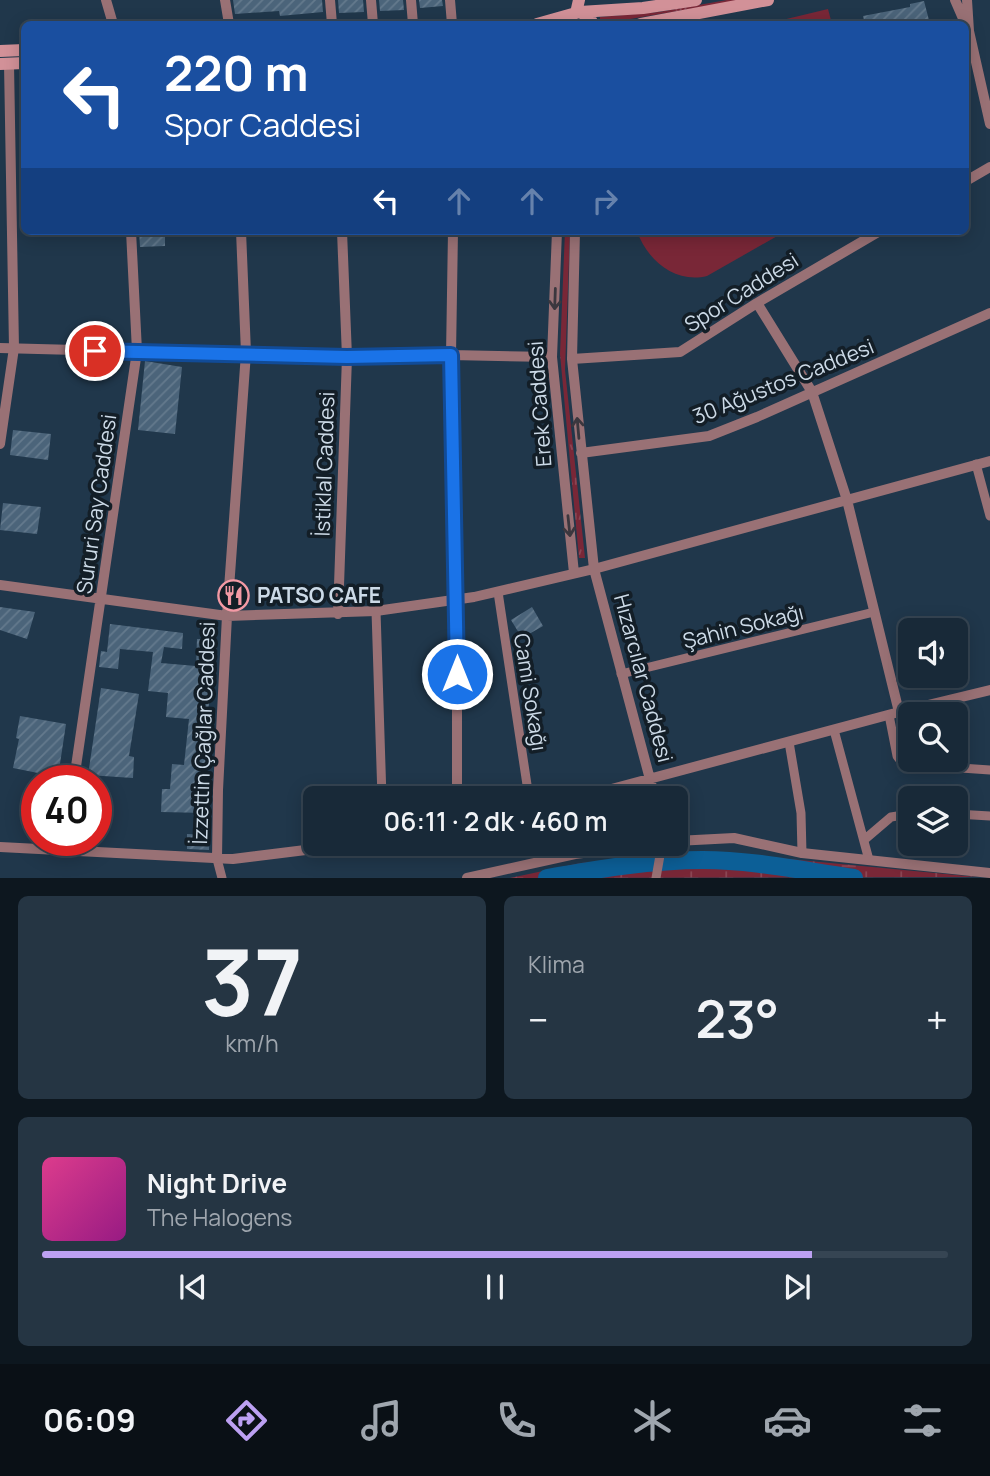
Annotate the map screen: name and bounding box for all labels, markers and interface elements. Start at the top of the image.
text: 220 m [164,39,308,106]
icon: left [49,49,140,140]
text: Spor Caddesi [164,103,361,147]
icon: left [367,182,405,220]
icon: ahead [440,182,478,220]
icon: ahead [513,182,551,220]
icon: right [586,182,624,220]
street label: Spor Caddesi [679,246,803,338]
one-way arrow [548,287,561,310]
pin [65,321,125,381]
icon: arrive [76,332,114,370]
street label: 30 Ağustos Caddesi [688,332,878,430]
street label: Erek Caddesi [521,340,557,468]
street label: İstiklal Caddesi [307,391,341,537]
street label: Sururi Say Caddesi [70,412,122,596]
one-way arrow [571,417,584,440]
one-way arrow [563,514,576,537]
restaurant icon: PATSO CAFE [217,578,251,612]
place label: PATSO CAFE [257,581,381,609]
street label: Hızarcılar Caddesi [608,591,680,765]
street label: Şahin Sokağı [680,597,806,655]
map controls [898,618,968,856]
button: sound [898,618,968,688]
street label: İzzettin Çağlar Caddesi [185,621,221,845]
street label: Cami Sokağı [508,631,554,753]
position arrow [420,637,494,711]
button: search [898,702,968,772]
speed limit sign: 40 [21,765,112,856]
button: layers [898,786,968,856]
text: 06:11 · 2 dk · 460 m [384,803,607,839]
text: 37 [201,919,303,1043]
text: Klima [528,948,585,980]
text: 23° [695,983,779,1054]
text: − [528,993,549,1045]
text: + [926,993,948,1045]
text: km/h [225,1027,279,1059]
text: Night Drive [147,1165,287,1201]
text: The Halogens [147,1201,292,1233]
icon: previous [174,1268,212,1306]
icon: pause [476,1268,514,1306]
icon: next [778,1268,816,1306]
icon: directions [222,1396,271,1445]
icon: music [357,1396,406,1445]
icon: phone [492,1396,541,1445]
icon: climate [628,1396,677,1445]
icon: car [763,1396,812,1445]
icon: filters [898,1396,947,1445]
text: 06:09 [43,1398,136,1442]

